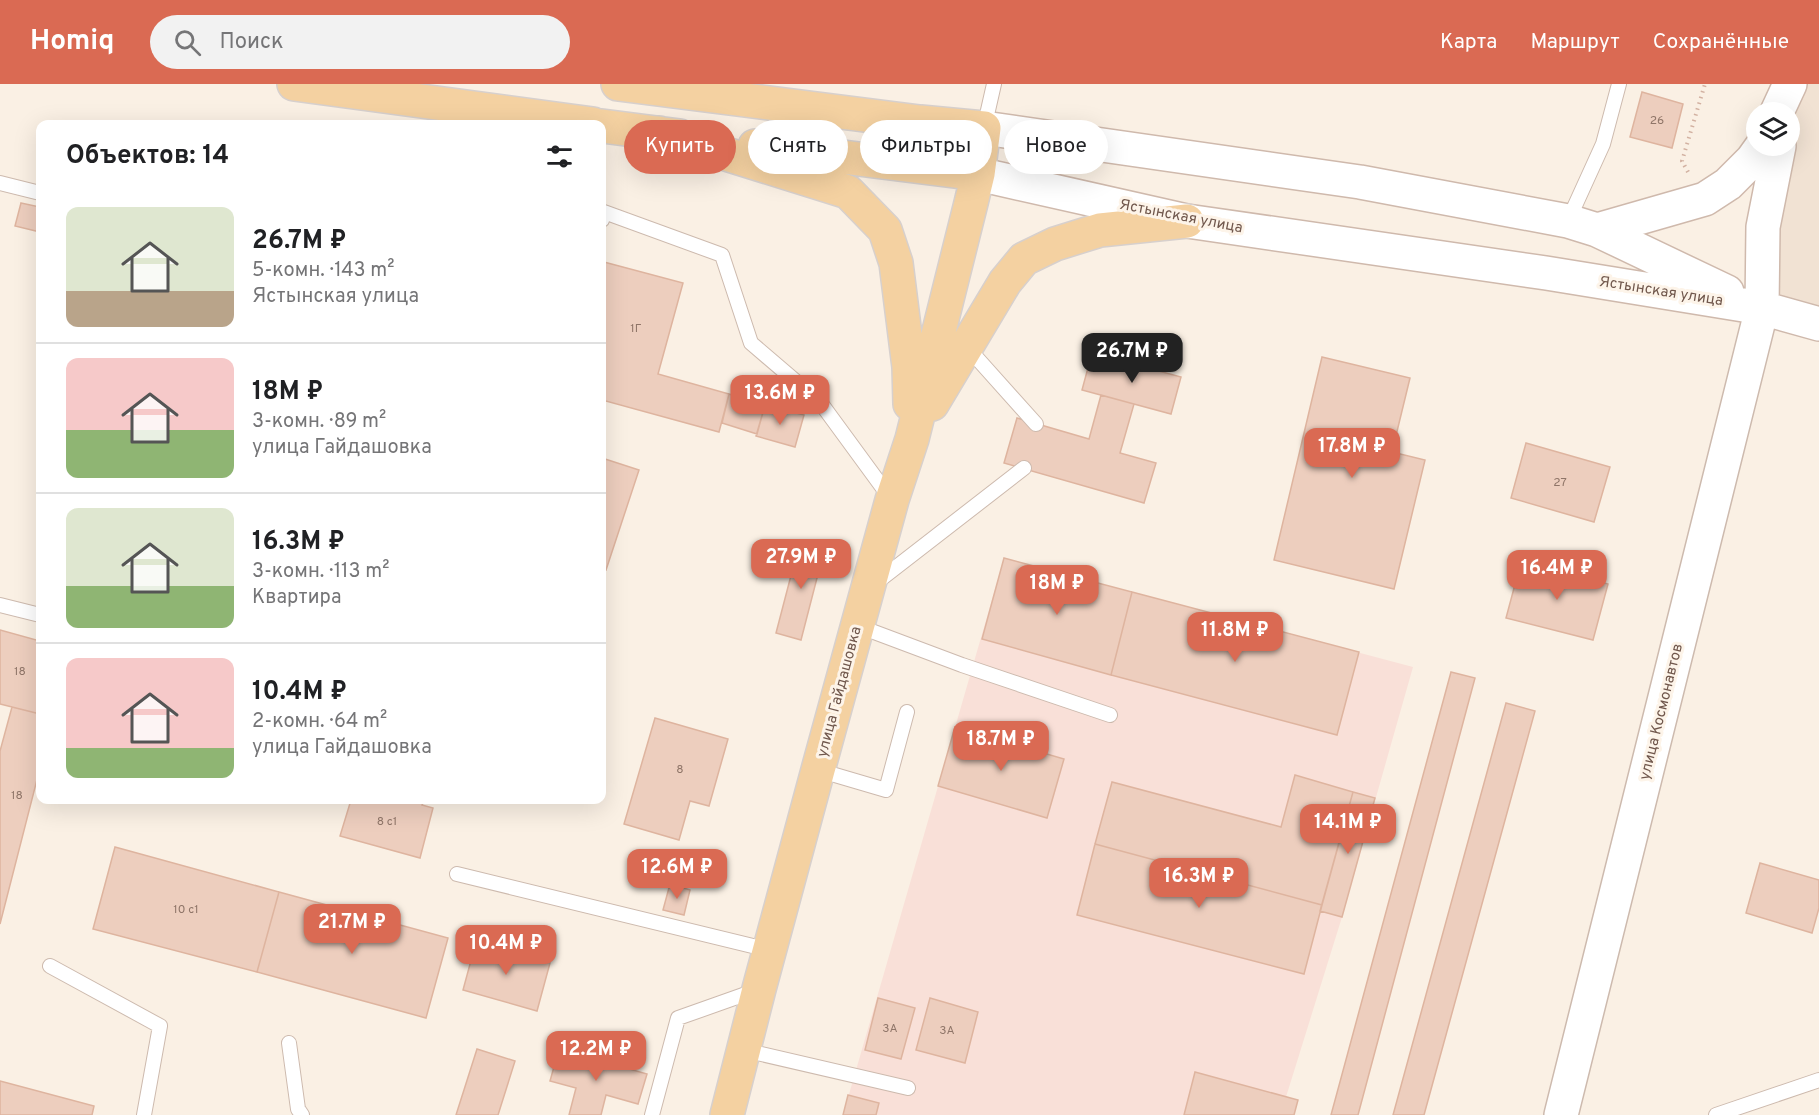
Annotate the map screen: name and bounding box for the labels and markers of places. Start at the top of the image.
pin: 26.7M ₽ [1077,333,1187,384]
pin: 13.6M ₽ [725,375,835,426]
pin: 17.8M ₽ [1297,428,1407,479]
pin: 27.9M ₽ [746,539,856,590]
pin: 16.4M ₽ [1502,550,1612,601]
pin: 18M ₽ [1015,565,1099,616]
pin: 11.8M ₽ [1180,612,1290,663]
pin: 18.7M ₽ [946,721,1056,772]
pin: 14.1M ₽ [1293,804,1403,855]
pin: 12.6M ₽ [622,849,732,900]
pin: 16.3M ₽ [1144,858,1254,909]
pin: 21.7M ₽ [297,904,407,955]
pin: 10.4M ₽ [451,925,561,976]
pin: 12.2M ₽ [541,1031,651,1082]

